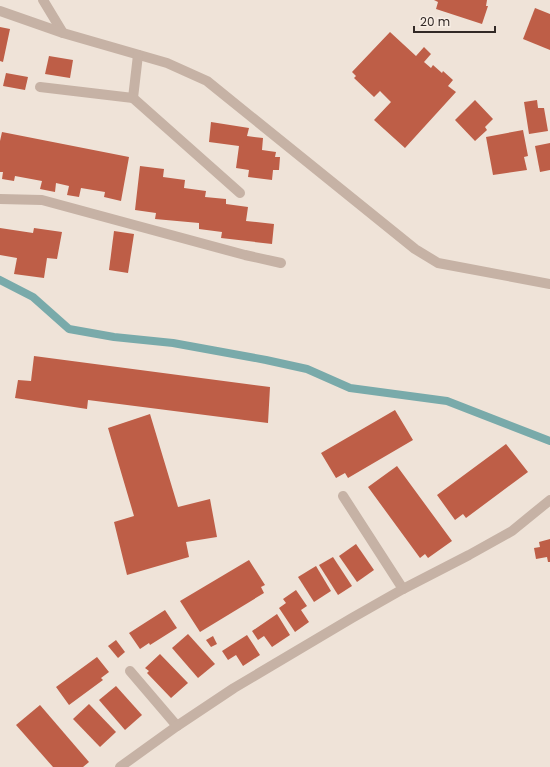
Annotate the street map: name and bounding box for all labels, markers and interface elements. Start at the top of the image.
scale bar [414,8,495,34]
text: 20 m [420,13,450,30]

